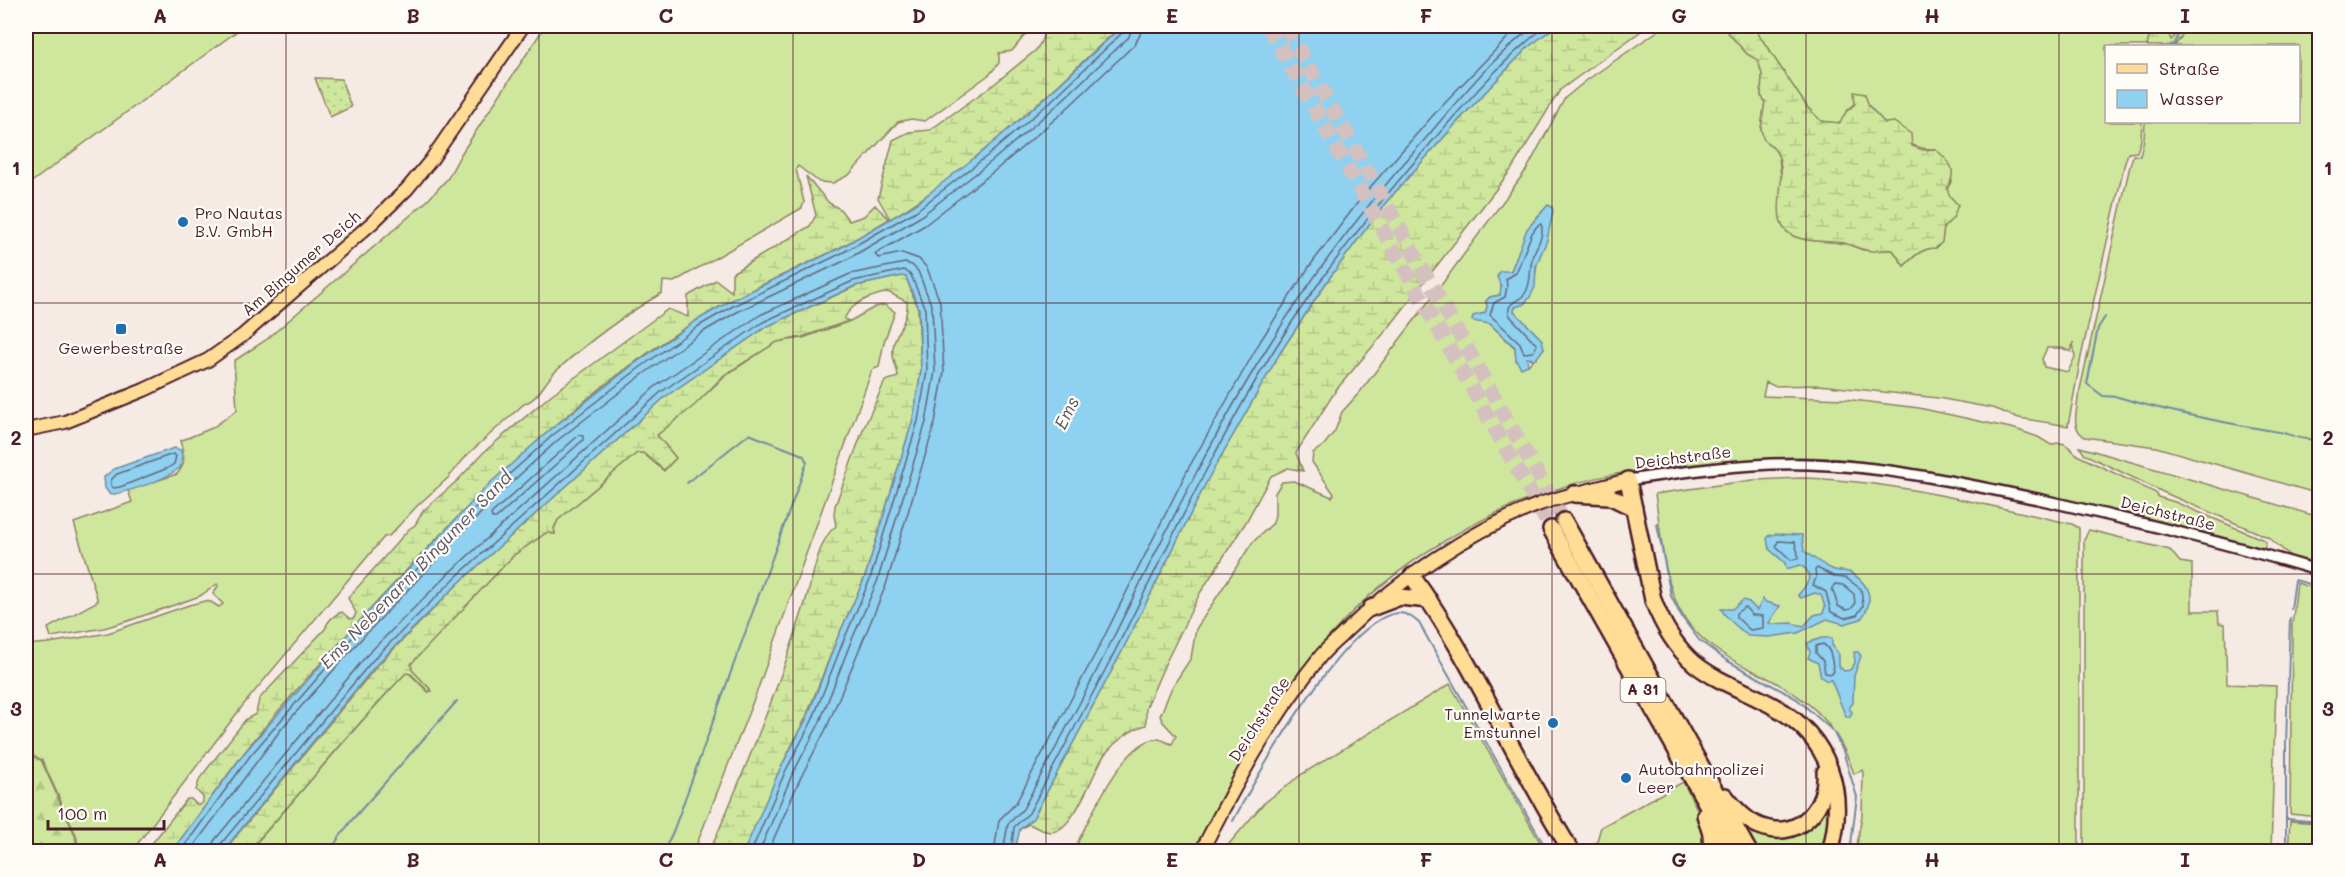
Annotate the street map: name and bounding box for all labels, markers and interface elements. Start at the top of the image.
text: A [153,2,167,28]
text: B [406,2,420,28]
text: C [659,2,674,28]
text: D [912,2,926,28]
text: E [1166,2,1178,28]
text: F [1420,2,1433,28]
text: G [1671,2,1687,28]
text: H [1924,2,1940,28]
text: I [2180,2,2190,28]
legend [2105,45,2300,123]
text: Straße [2159,56,2220,80]
text: Wasser [2159,86,2224,110]
text: 1 [12,154,20,180]
text: 1 [2324,154,2332,180]
place label: Pro Nautas B.V. GmbH [195,202,283,241]
street label: Am Bingumer Deich [237,205,364,320]
marker: Pro Nautas B.V. GmbH [176,215,190,229]
marker: Gewerbestraße [114,322,128,336]
place label: Gewerbestraße [58,337,184,358]
water label: Ems [1048,392,1084,433]
text: 2 [10,424,22,450]
text: 2 [2322,424,2334,450]
street label: Deichstraße [1633,440,1732,473]
water label: Ems Nebenarm Bingumer Sand [314,464,518,673]
street label: Deichstraße [2118,491,2218,534]
street label: Deichstraße [1223,672,1294,765]
road number: A 31 [1620,678,1666,702]
text: 3 [10,695,22,721]
text: 3 [2322,695,2334,721]
place label: Tunnelwarte Emstunnel [1444,703,1541,742]
marker: Tunnelwarte Emstunnel [1546,716,1560,730]
place label: Autobahnpolizei Leer [1638,758,1764,797]
marker: Autobahnpolizei Leer [1619,771,1633,785]
scale bar [48,793,164,831]
text: 100 m [57,801,107,825]
text: A [153,846,167,872]
text: B [406,846,420,872]
text: C [659,846,674,872]
text: D [912,846,926,872]
text: E [1166,846,1178,872]
text: F [1420,846,1433,872]
text: G [1671,846,1687,872]
text: H [1924,846,1940,872]
text: I [2180,846,2190,872]

